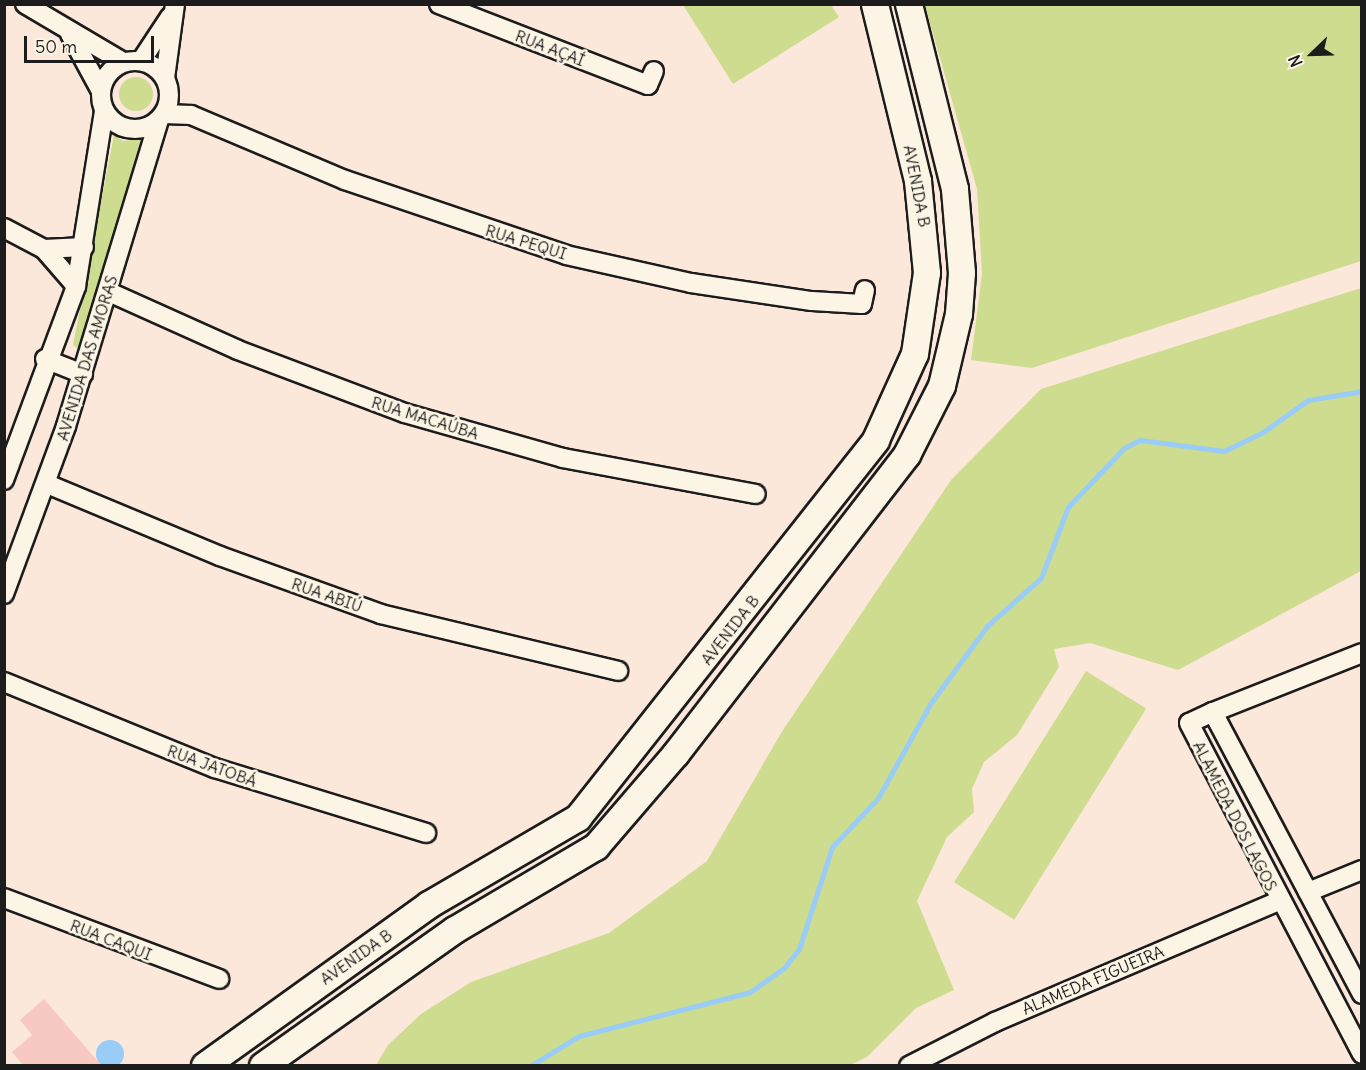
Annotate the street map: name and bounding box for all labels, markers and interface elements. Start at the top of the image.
scale bar [27,24,158,62]
north arrow [1282,24,1342,84]
street label: RUA AÇAÍ [513,26,587,70]
text: 50 m [35,35,77,58]
text: N [1284,52,1307,70]
street label: AVENIDA B [900,143,934,229]
street label: RUA PEQUI [483,221,569,263]
street label: AVENIDA DAS AMORAS [53,273,121,443]
street label: RUA MACAÚBA [369,393,481,443]
street label: RUA ABIÚ [289,574,365,616]
street label: AVENIDA B [697,591,763,669]
street label: ALAMEDA DOS LAGOS [1189,738,1281,894]
street label: RUA JATOBÁ [165,741,259,791]
street label: RUA CAQUI [67,916,155,964]
street label: AVENIDA B [316,925,396,989]
street label: ALAMEDA FIGUEIRA [1019,941,1167,1019]

